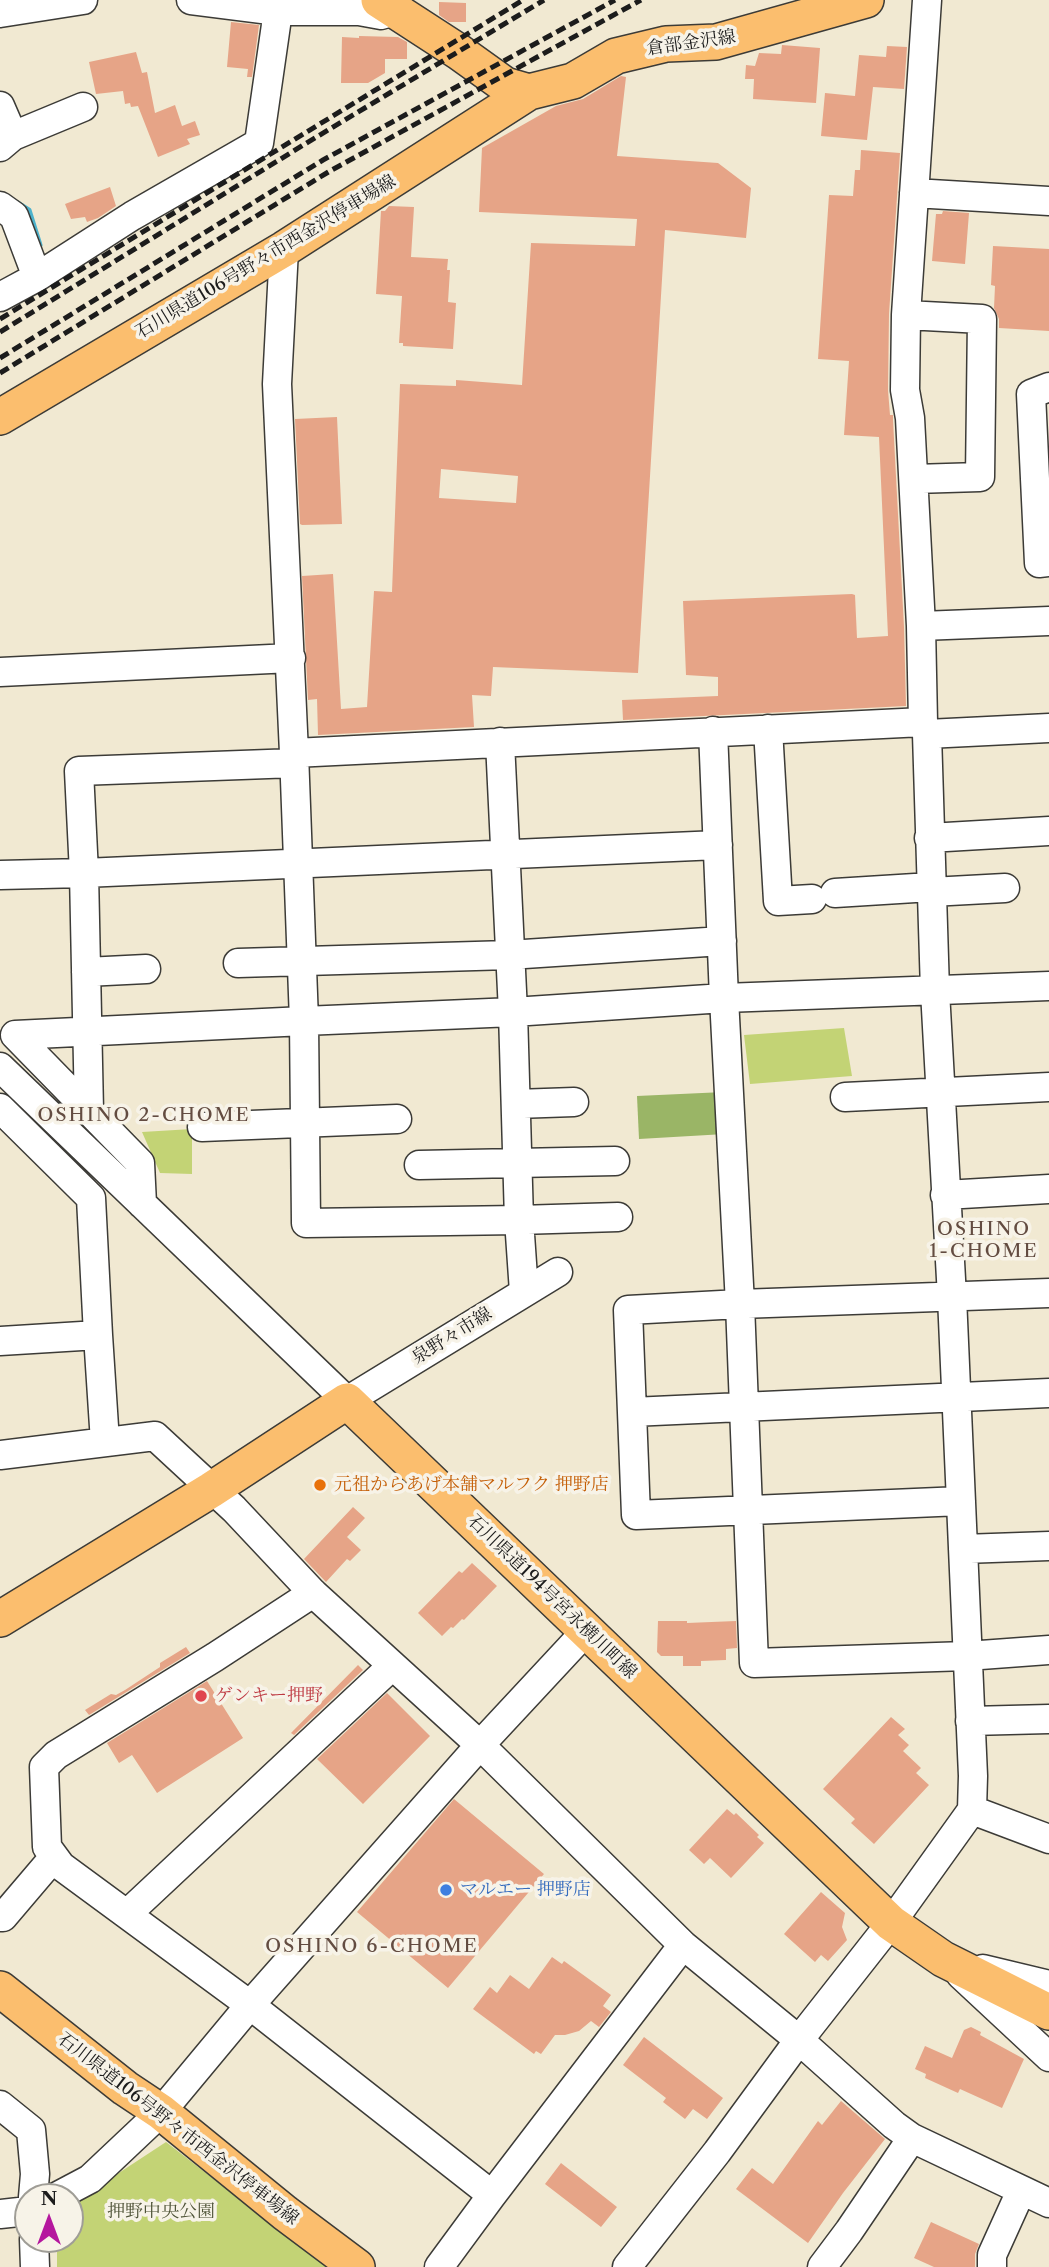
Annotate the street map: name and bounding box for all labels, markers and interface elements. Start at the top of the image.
street label: 倉部金沢線 [645,26,737,60]
street label: 石川県道106号野々市西金沢停車場線 [132,171,400,343]
district label: OSHINO 2-CHOME [39,1105,249,1127]
district label: OSHINO 1-CHOME [930,1219,1038,1263]
street label: 泉野々市線 [408,1303,496,1369]
place label: 元祖からあげ本舗マルフク 押野店 [334,1474,609,1496]
marker: 元祖からあげ本舗マルフク 押野店 [312,1477,328,1493]
street label: 石川県道194号宮永横川町線 [463,1511,641,1683]
place label: ゲンキー押野 [215,1685,323,1707]
marker: ゲンキー押野 [193,1688,209,1704]
place label: マルエー 押野店 [460,1879,591,1901]
marker: マルエー 押野店 [438,1882,454,1898]
district label: OSHINO 6-CHOME [267,1936,477,1958]
street label: 石川県道106号野々市西金沢停車場線 [53,2028,303,2230]
north arrow [14,2183,84,2253]
text: N [41,2187,57,2210]
park label: 押野中央公園 [107,2201,215,2223]

